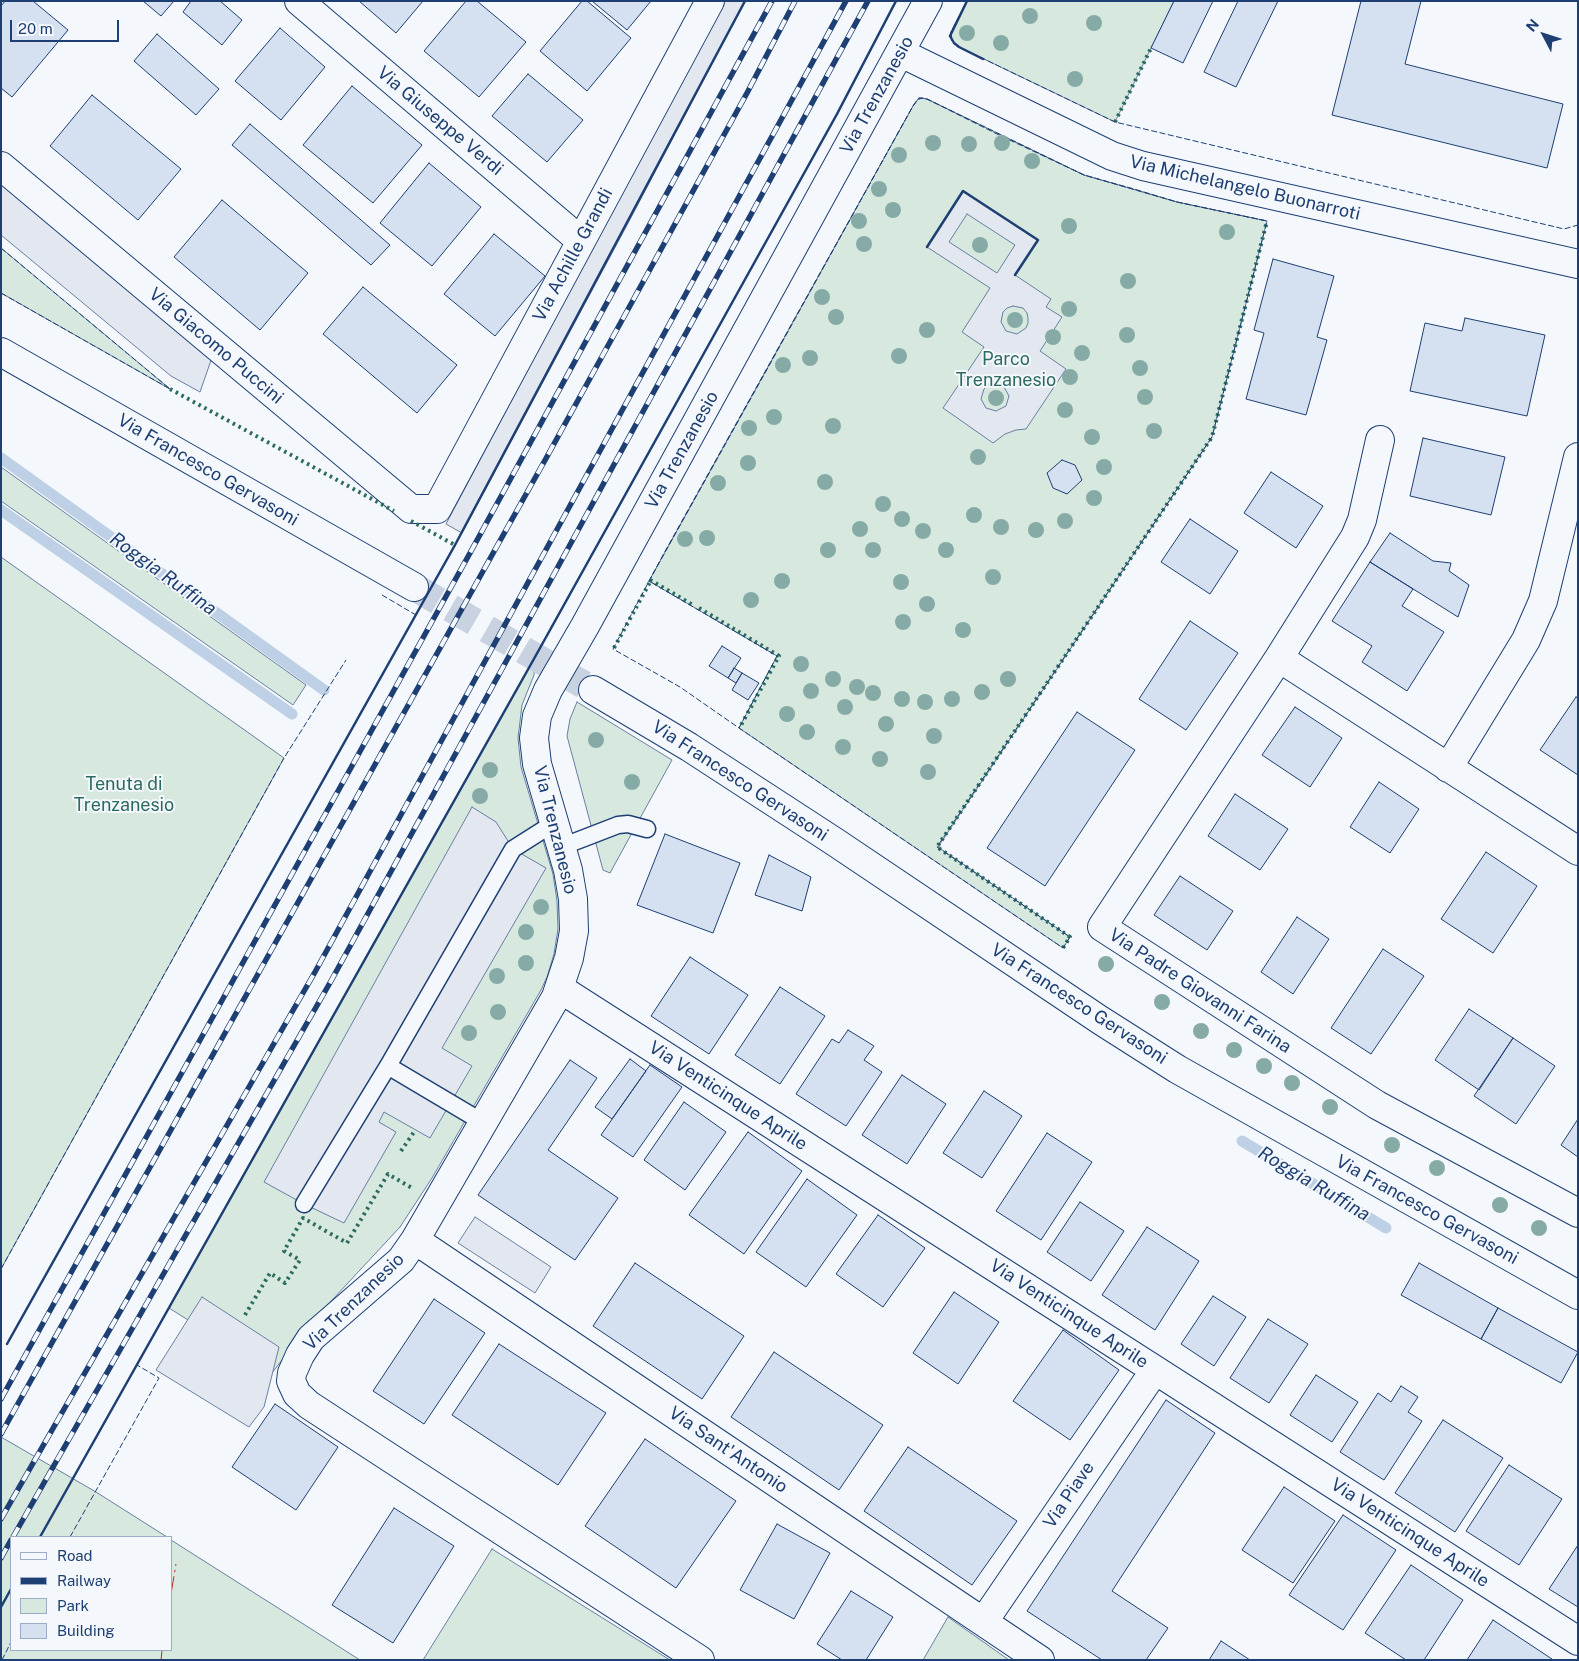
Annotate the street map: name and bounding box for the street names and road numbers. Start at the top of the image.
street label: Via Trenzanesio [836,32,918,158]
street label: Via Giuseppe Verdi [373,62,507,180]
street label: Via Michelangelo Buonarroti [1128,151,1362,225]
street label: Via Achille Grandi [529,184,617,326]
street label: Via Giacomo Puccini [144,283,288,409]
street label: Via Trenzanesio [641,387,723,513]
street label: Via Francesco Gervasoni [114,409,302,531]
street label: Via Francesco Gervasoni [648,716,832,846]
street label: Via Trenzanesio [529,764,581,896]
street label: Via Padre Giovanni Farina [1105,924,1295,1058]
street label: Via Francesco Gervasoni [987,939,1171,1069]
street label: Via Venticinque Aprile [645,1037,811,1155]
street label: Via Francesco Gervasoni [1332,1151,1522,1269]
street label: Via Trenzanesio [299,1249,409,1355]
street label: Via Venticinque Aprile [986,1255,1152,1373]
street label: Via Sant'Antonio [664,1402,792,1498]
street label: Via Piave [1039,1458,1099,1532]
street label: Via Venticinque Aprile [1327,1474,1493,1592]

